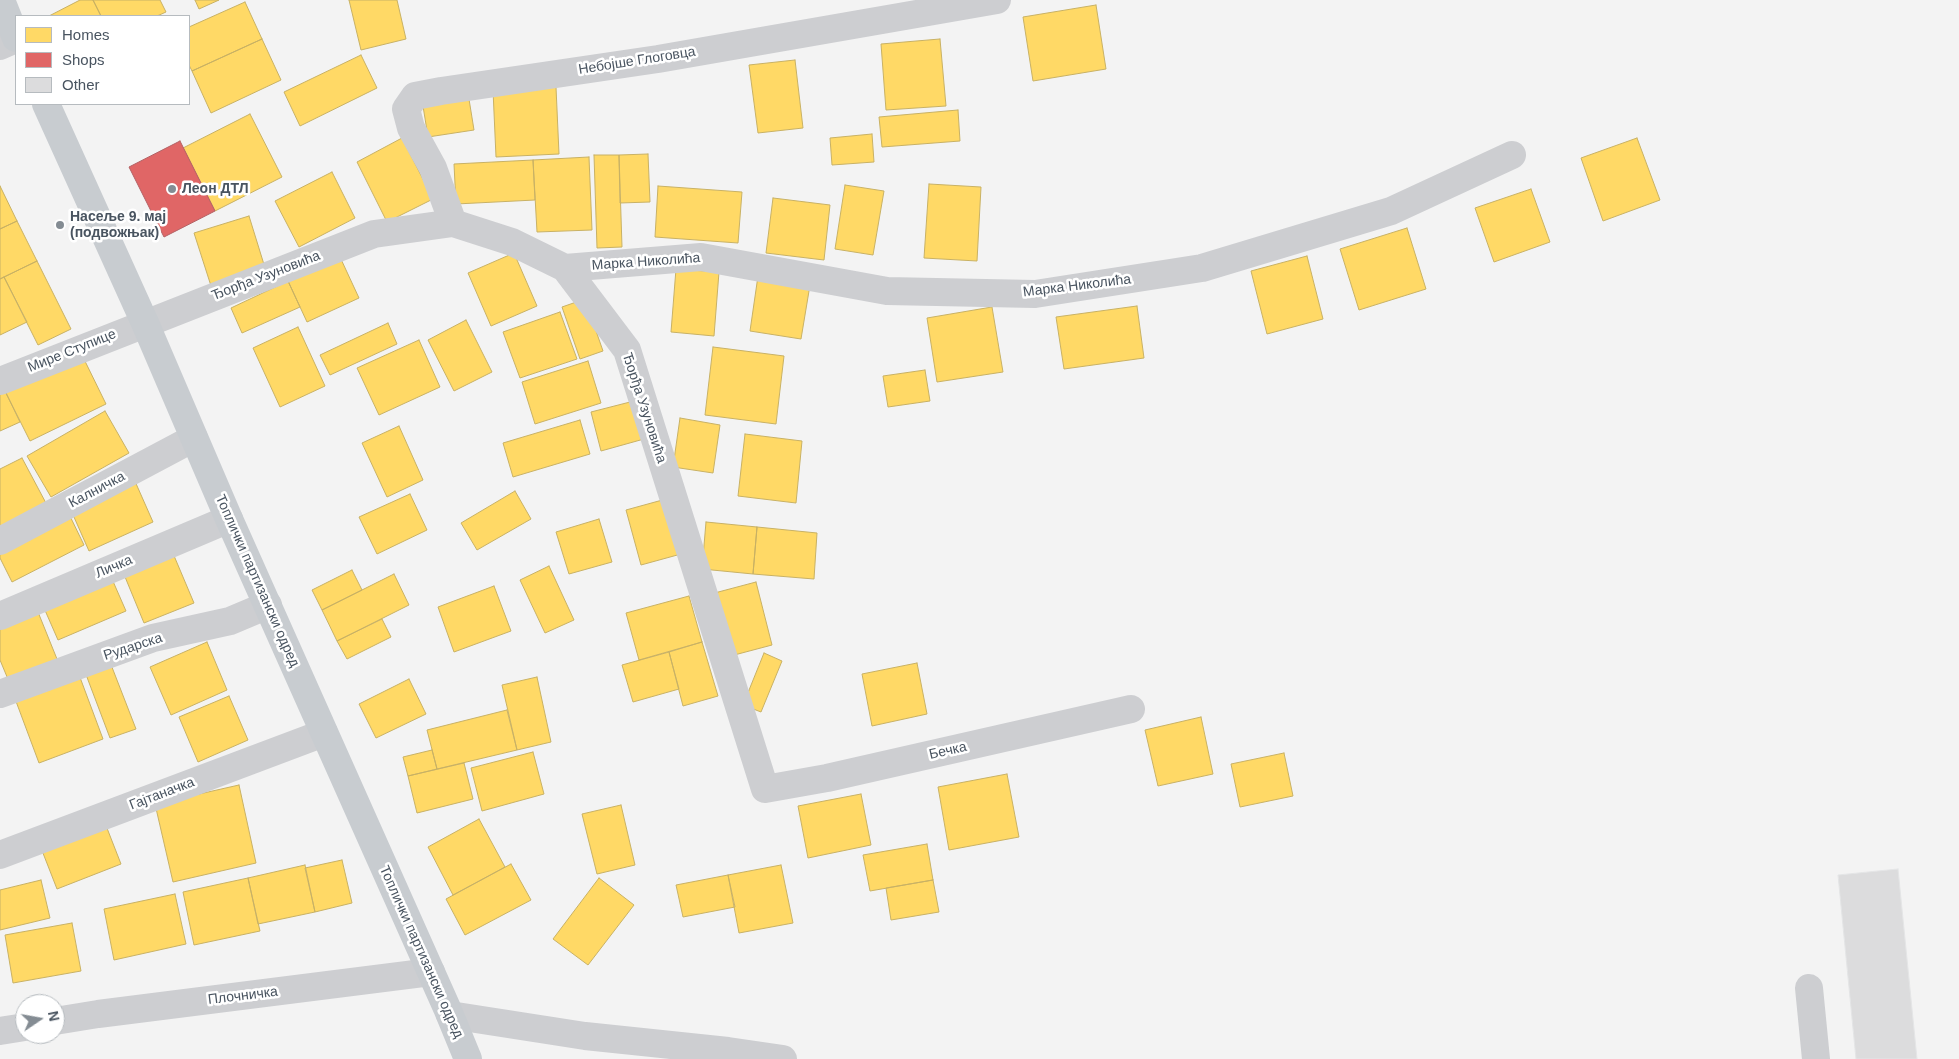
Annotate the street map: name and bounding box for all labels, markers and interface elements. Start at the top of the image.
legend [15,15,190,105]
text: Homes [62,26,110,43]
street label: Небојше Глоговца [577,43,697,79]
text: Shops [62,51,105,68]
text: Other [62,76,100,93]
place label: Леон ДТЛ [182,181,249,197]
marker: Леон ДТЛ [166,183,178,195]
place label: Насеље 9. мај (подвожњак) [70,209,166,242]
marker: Насеље 9. мај (подвожњак) [54,219,66,231]
street label: Ђорђа Узуновића [209,248,323,304]
street label: Марка Николића [591,250,701,274]
street label: Марка Николића [1022,271,1132,301]
street label: Мире Ступице [25,326,119,376]
street label: Ђорђа Узуновића [618,351,670,465]
street label: Калничка [66,468,128,512]
street label: Топлички партизански одред [211,492,303,670]
street label: Личка [93,552,135,582]
street label: Рударска [101,630,165,664]
street label: Бечка [928,739,968,763]
street label: Гајтаначка [127,774,197,814]
street label: Топлички партизански одред [375,863,467,1041]
street label: Плочничка [207,983,279,1009]
north arrow [15,994,65,1044]
text: N [45,1009,63,1023]

